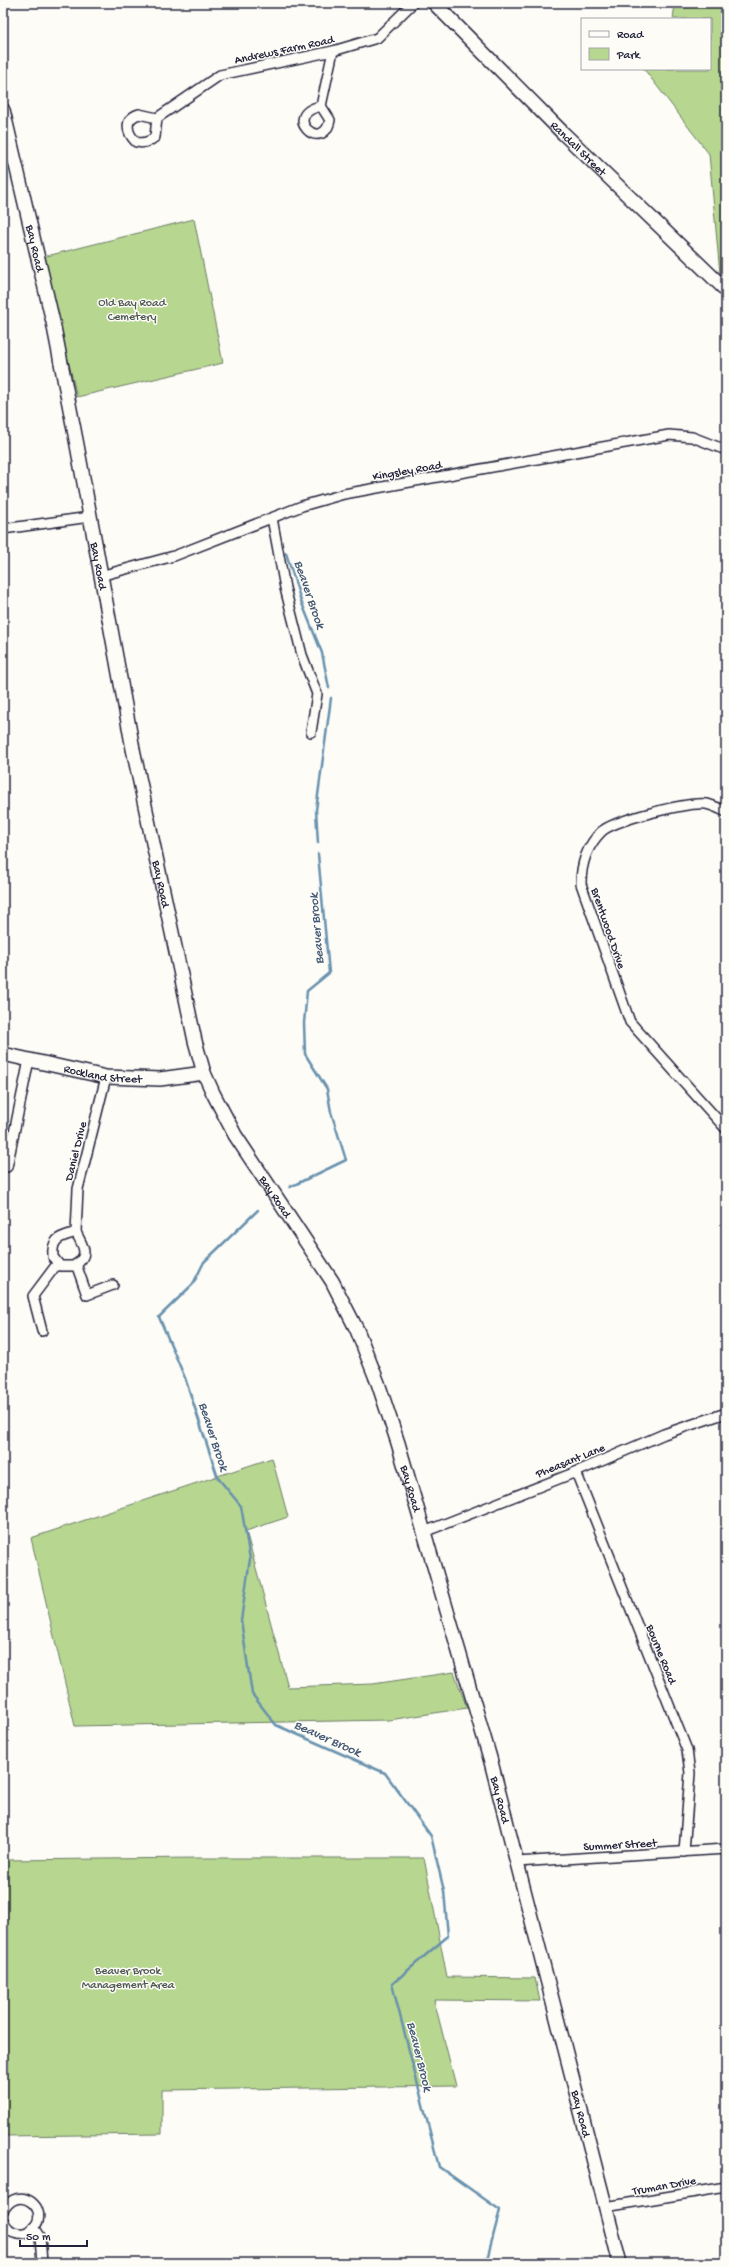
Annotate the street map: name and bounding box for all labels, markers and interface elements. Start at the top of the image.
legend [581,18,711,70]
text: Road [617,29,644,43]
street label: Andrews Farm Road [233,33,336,68]
text: Park [616,49,642,63]
street label: Randall Street [546,119,609,181]
street label: Bay Road [21,223,46,274]
park label: Old Bay Road Cemetery [98,297,167,325]
street label: Kingsley Road [372,459,444,485]
street label: Bay Road [86,540,109,592]
water label: Beaver Brook [290,559,328,632]
street label: Bay Road [148,858,172,910]
street label: Brentwood Drive [586,885,628,972]
water label: Beaver Brook [307,891,328,965]
street label: Rockland Street [62,1063,143,1087]
street label: Daniel Drive [63,1120,91,1184]
street label: Bay Road [254,1173,294,1222]
water label: Beaver Brook [194,1401,231,1474]
street label: Pheasant Lane [533,1441,608,1482]
street label: Bay Road [396,1463,423,1515]
street label: Bourne Road [641,1622,679,1688]
water label: Beaver Brook [291,1718,364,1761]
street label: Bay Road [486,1774,512,1826]
street label: Summer Street [583,1837,658,1855]
park label: Beaver Brook Management Area [82,1965,175,1993]
water label: Beaver Brook [403,2020,435,2094]
street label: Bay Road [567,2088,593,2140]
street label: Truman Drive [630,2174,698,2200]
scale bar [20,2222,87,2248]
text: 50 m [26,2231,51,2245]

